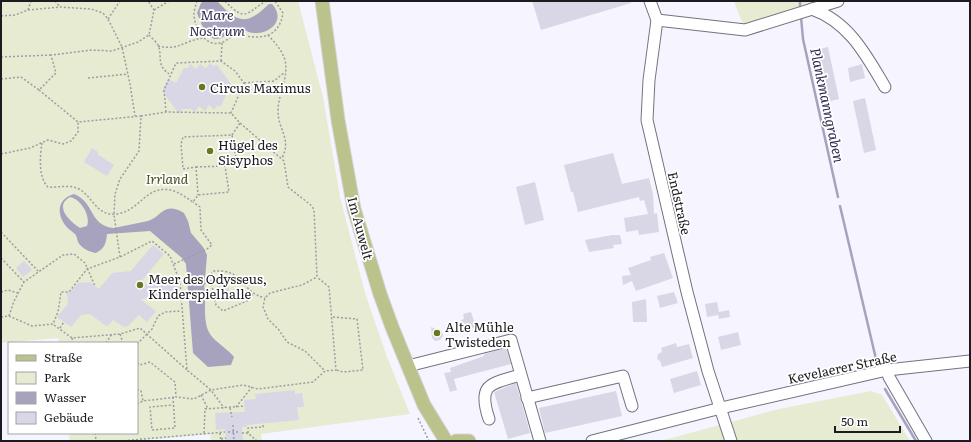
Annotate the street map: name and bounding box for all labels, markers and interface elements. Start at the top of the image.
water label: Mare Nostrum [189,4,246,40]
water label: Plankmanngraben [806,46,850,165]
place label: Circus Maximus [210,78,311,97]
marker: Circus Maximus [197,82,207,92]
place label: Hügel des Sisyphos [218,135,278,169]
marker: Hügel des Sisyphos [205,146,215,156]
park label: Irrland [146,169,189,188]
street label: Endstraße [664,170,697,237]
street label: Im Auwelt [343,194,379,262]
place label: Meer des Odysseus, Kinderspielhalle [148,269,267,303]
marker: Meer des Odysseus, Kinderspielhalle [135,280,145,290]
place label: Alte Mühle Twisteden [445,317,514,351]
marker: Alte Mühle Twisteden [432,328,442,338]
legend [8,342,138,434]
street label: Kevelaerer Straße [786,346,898,388]
text: Straße [44,348,82,366]
text: Park [44,368,71,386]
text: Wasser [44,388,86,406]
text: Gebäude [44,408,93,426]
scale bar [835,408,900,434]
text: 50 m [841,412,868,430]

